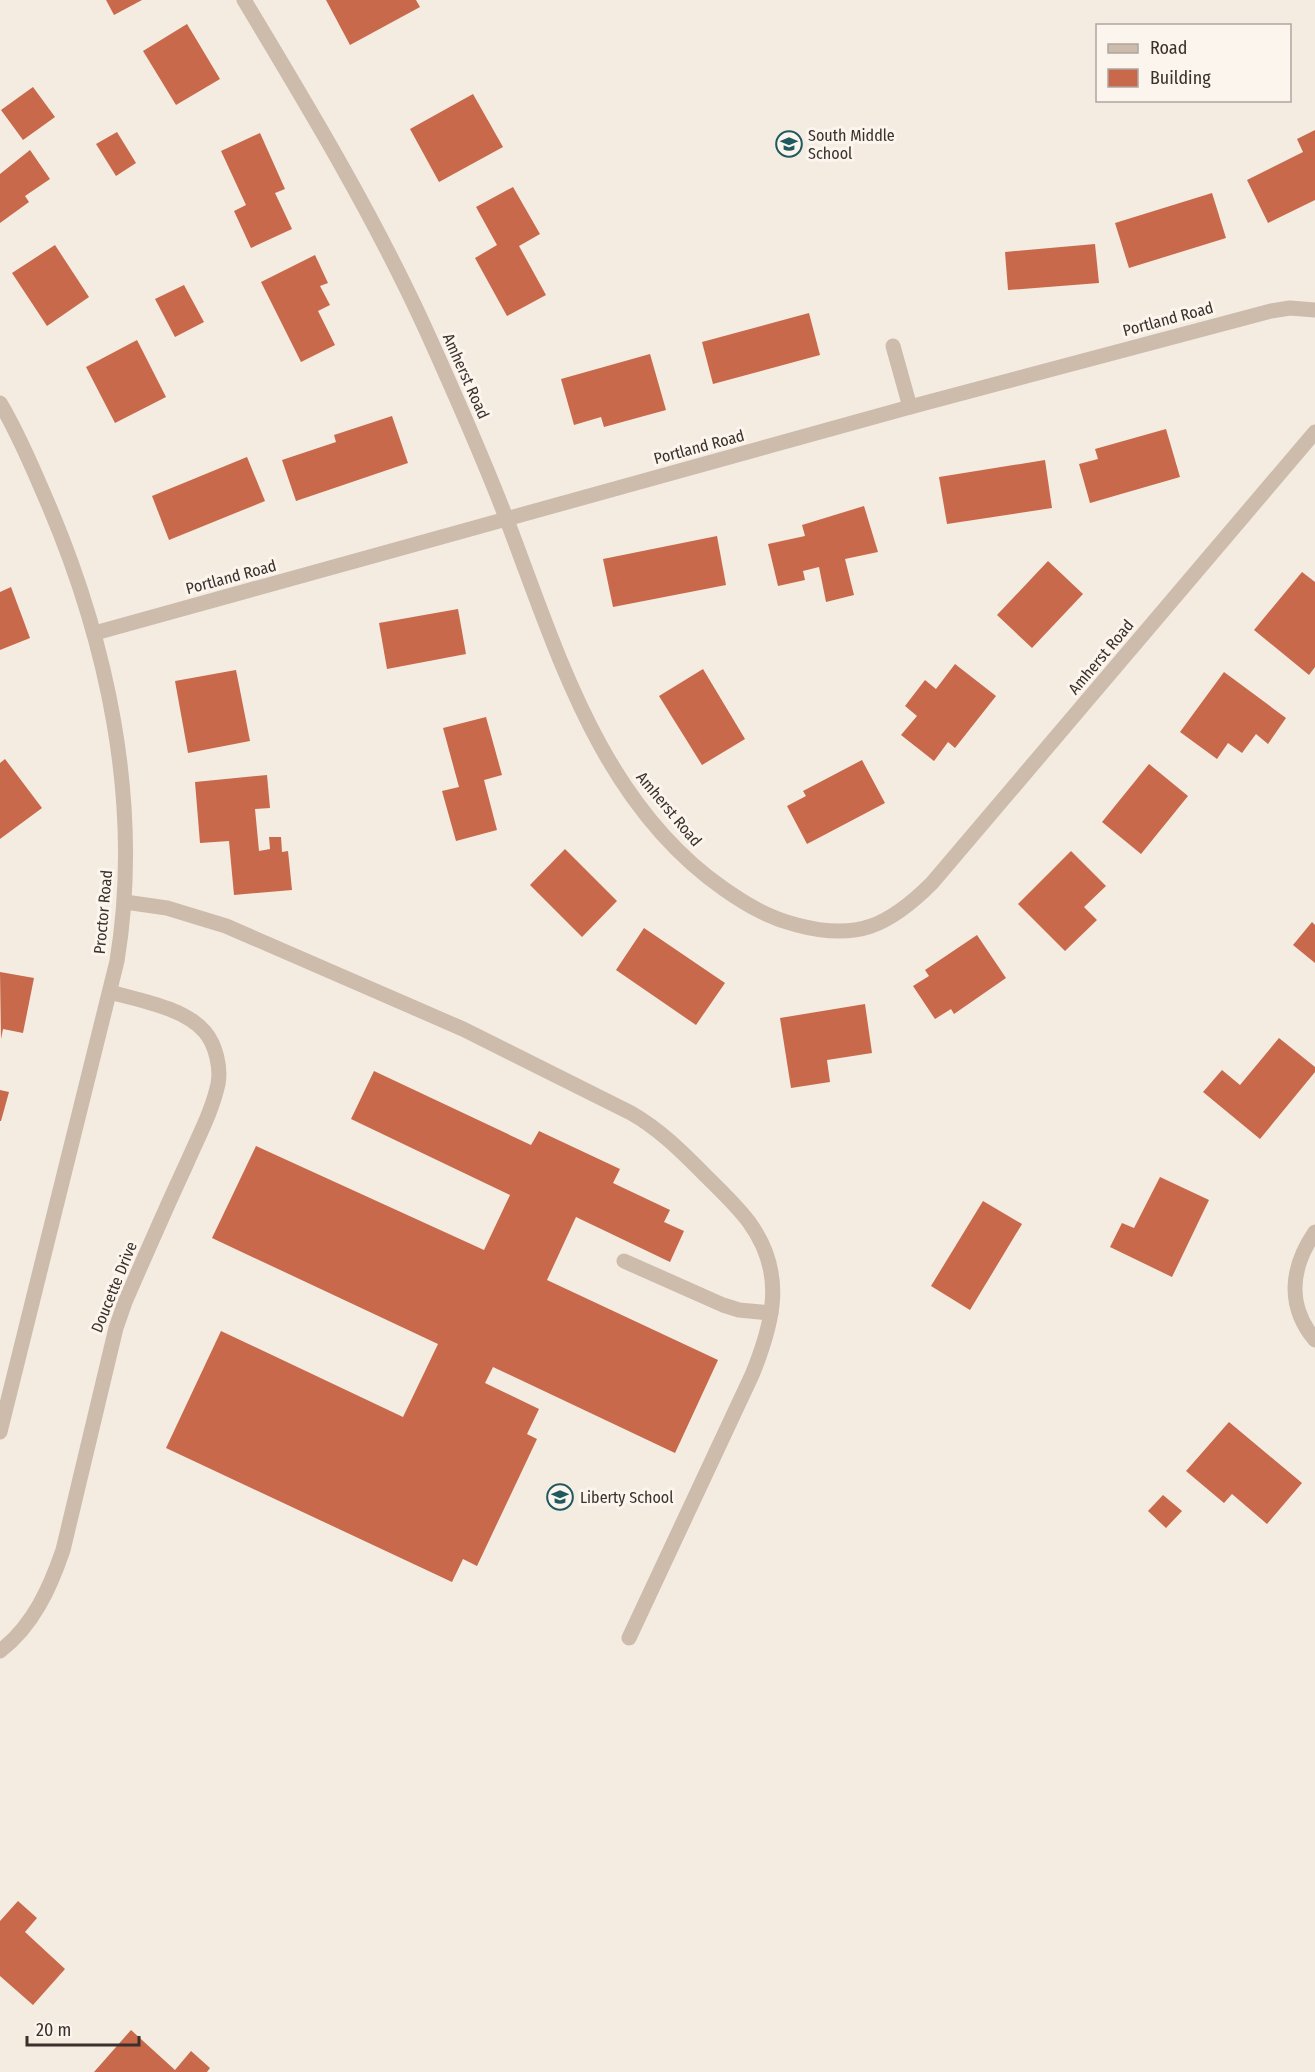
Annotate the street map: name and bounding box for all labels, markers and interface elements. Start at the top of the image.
legend [1096,24,1291,102]
text: Road [1150,37,1187,59]
text: Building [1150,67,1211,89]
place label: South Middle School [808,126,895,163]
school or university icon: South Middle School [774,129,804,159]
street label: Portland Road [1121,298,1215,340]
street label: Amherst Road [439,330,493,422]
street label: Portland Road [652,426,746,468]
street label: Portland Road [184,556,278,598]
street label: Amherst Road [1064,616,1138,698]
street label: Amherst Road [632,768,706,850]
street label: Proctor Road [90,869,116,955]
street label: Doucette Drive [87,1239,141,1335]
school or university icon: Liberty School [545,1482,575,1512]
place label: Liberty School [580,1488,673,1507]
scale bar [27,2009,140,2047]
text: 20 m [36,2019,71,2041]

